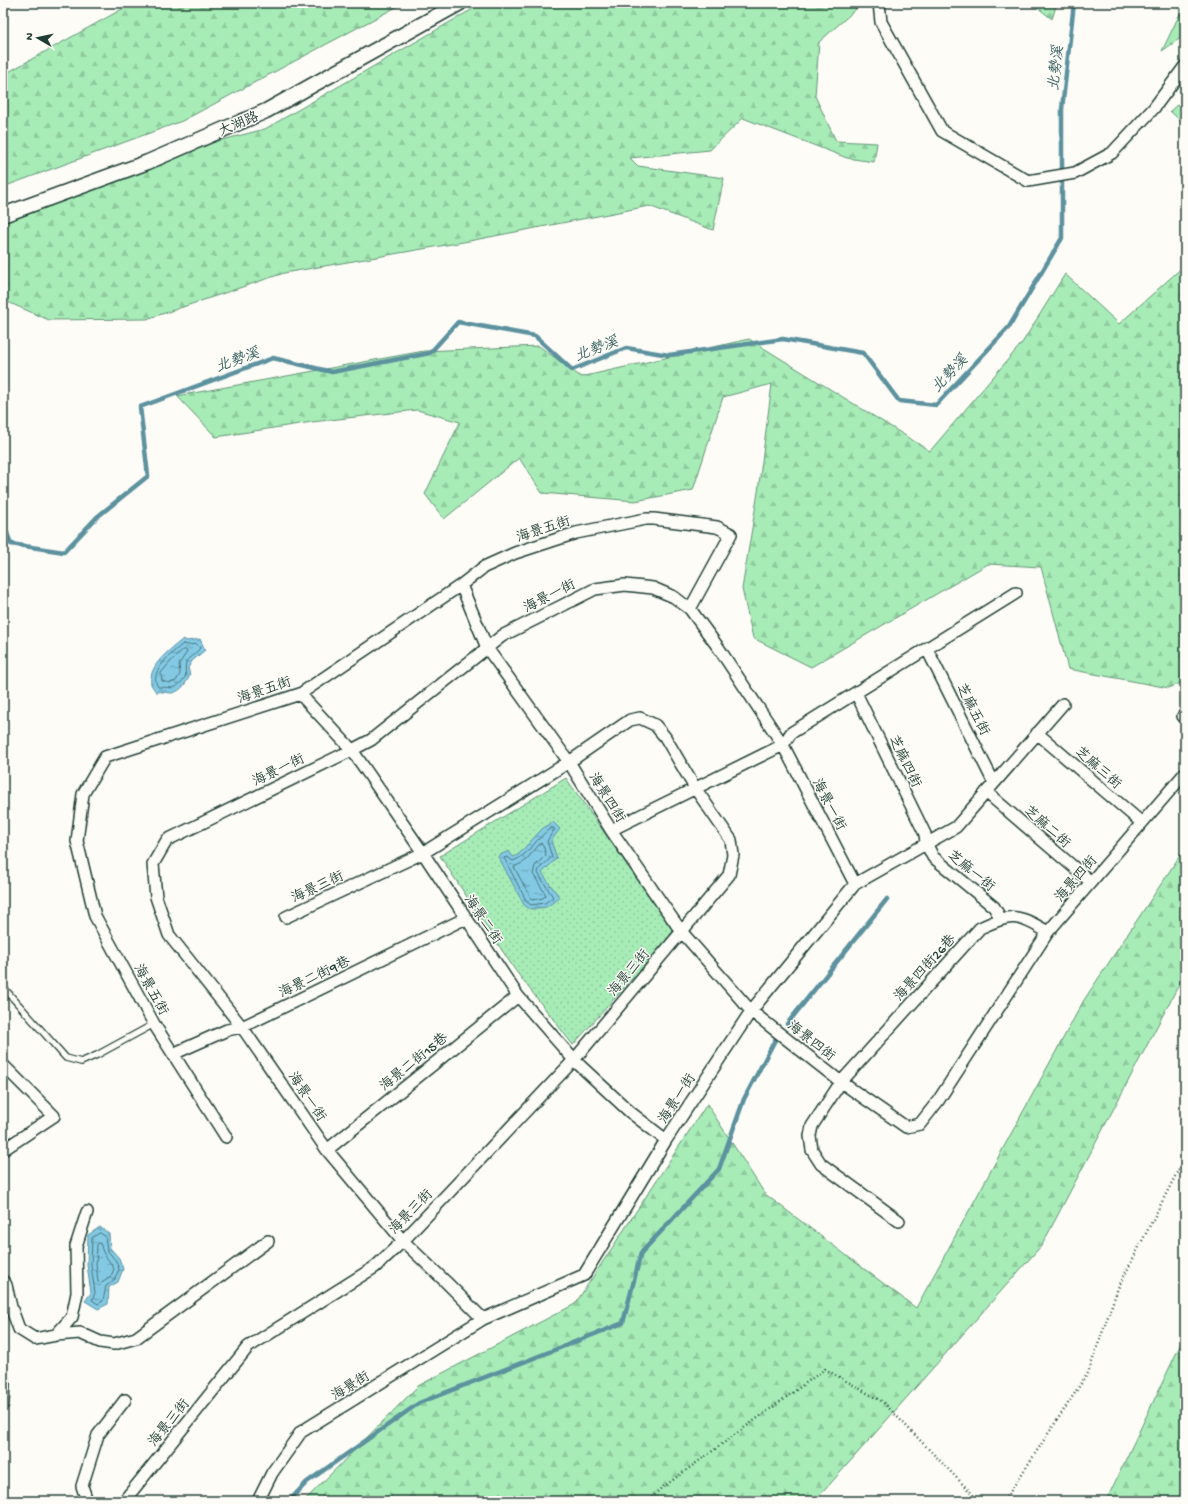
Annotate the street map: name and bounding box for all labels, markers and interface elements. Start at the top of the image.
north arrow [18,18,58,58]
text: N [24,32,37,41]
water label: 北勢溪 [1045,44,1068,92]
street label: 大湖路 [216,108,262,141]
water label: 北勢溪 [572,332,622,366]
water label: 北勢溪 [213,343,263,377]
water label: 北勢溪 [928,350,973,397]
street label: 海景五街 [514,513,573,547]
street label: 海景一街 [521,576,579,618]
street label: 海景五街 [235,673,294,709]
street label: 芝麻五街 [951,681,993,739]
street label: 芝麻四街 [884,733,925,791]
street label: 芝麻三街 [1071,743,1125,794]
street label: 海景一街 [250,750,308,791]
street label: 海景四街 [584,770,629,827]
street label: 海景一街 [807,776,849,834]
street label: 芝麻二街 [1020,802,1074,853]
street label: 芝麻一街 [943,847,998,896]
street label: 海景四街 [1051,852,1102,906]
street label: 海景三街 [289,868,347,908]
street label: 海景二街 [459,892,505,948]
street label: 海景四街26巷 [891,930,961,1006]
street label: 海景三街 [605,946,654,1001]
street label: 海景二街9巷 [276,952,354,1003]
street label: 海景五街 [129,961,172,1019]
street label: 海景四街 [783,1017,838,1066]
street label: 海景二街15巷 [376,1029,453,1096]
street label: 海景一街 [283,1069,329,1125]
street label: 海景一街 [655,1071,700,1127]
street label: 海景三街 [386,1186,437,1239]
street label: 海景街 [328,1368,374,1405]
street label: 海景三街 [145,1396,194,1451]

